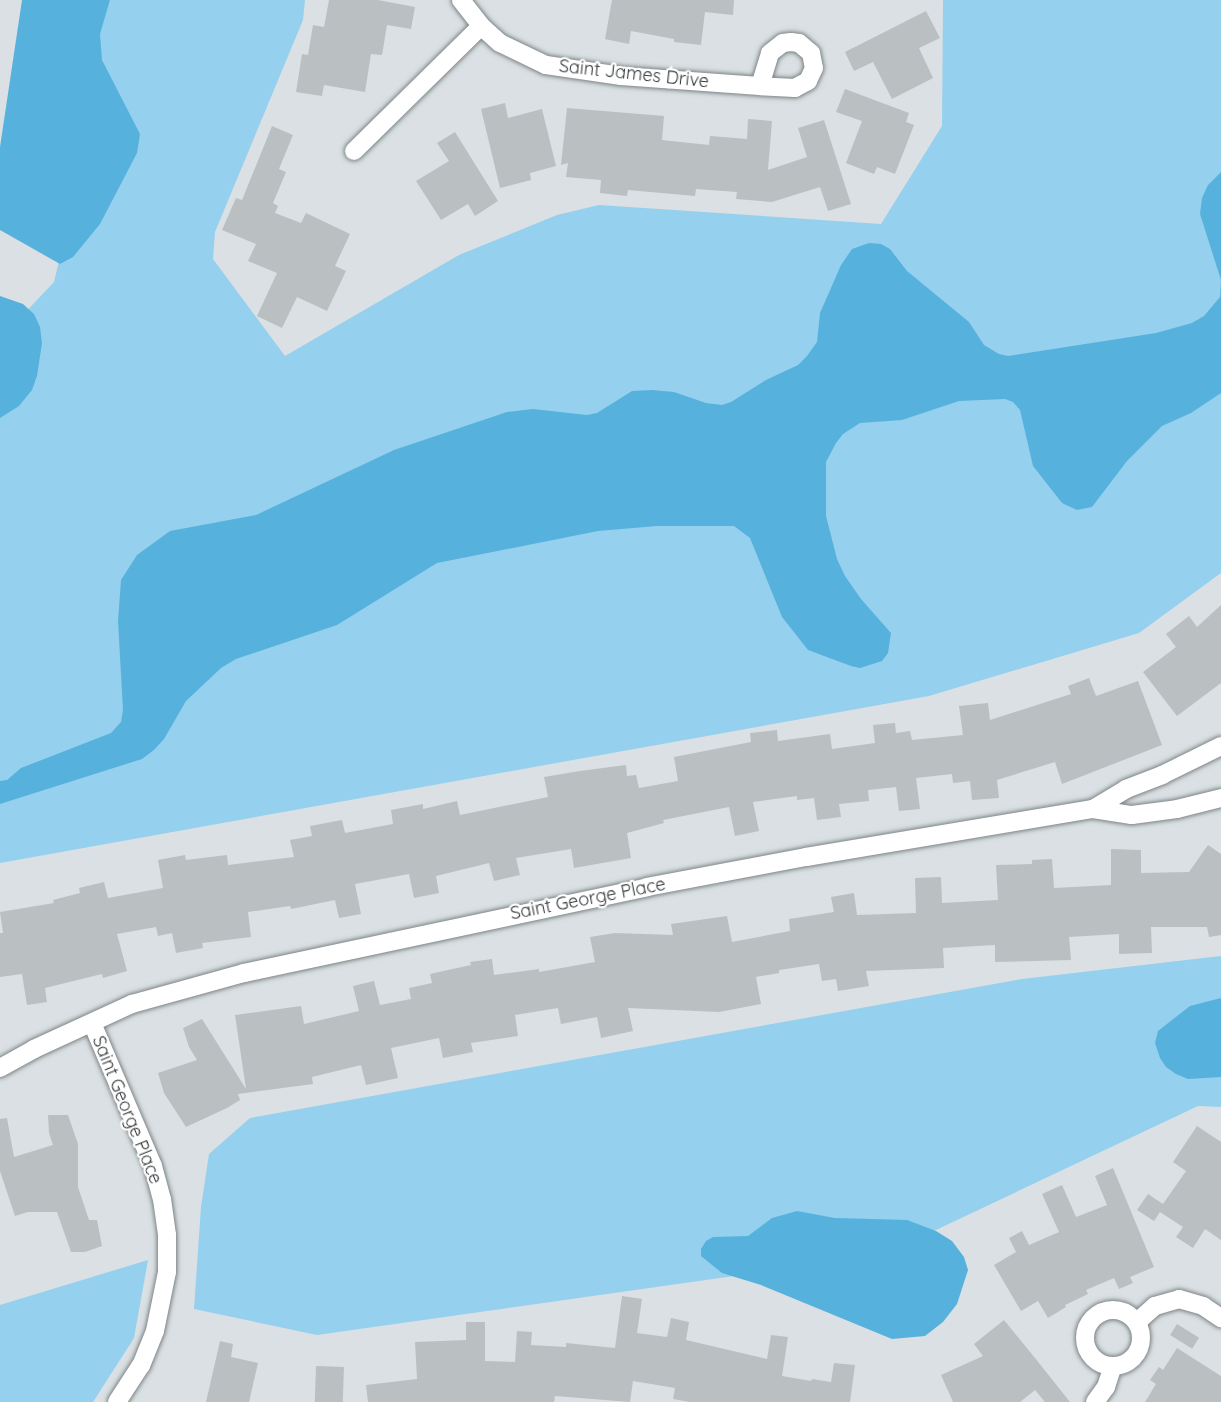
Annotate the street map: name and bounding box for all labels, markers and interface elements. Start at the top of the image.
street label: Saint James Drive [558,55,710,93]
street label: Saint George Place [509,873,667,925]
street label: Saint George Place [87,1033,167,1187]

